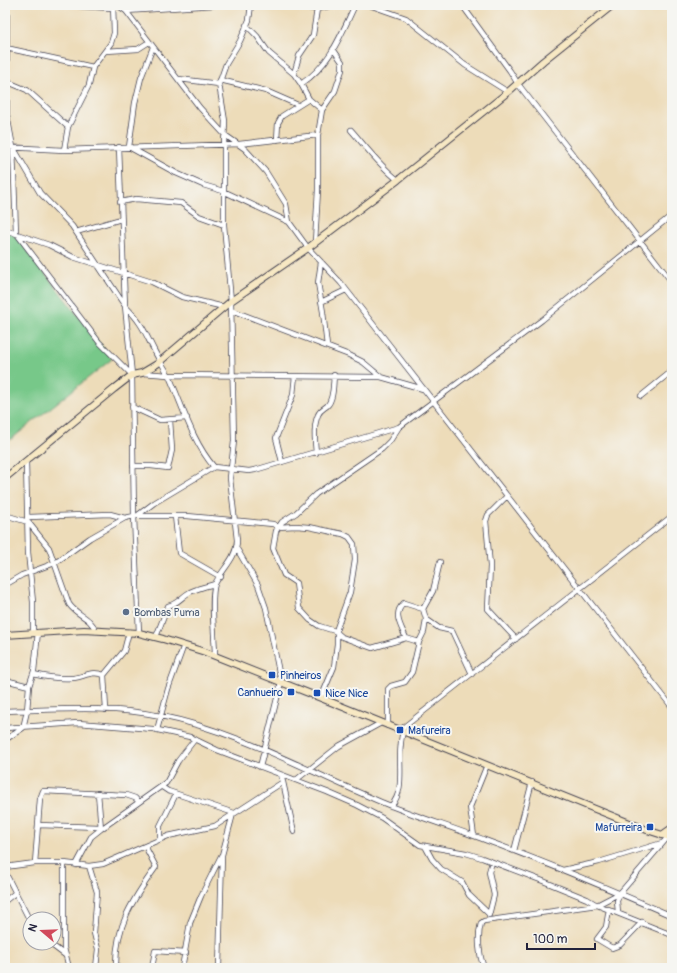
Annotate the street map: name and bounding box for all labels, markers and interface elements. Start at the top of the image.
place label: Bombas Puma [134,606,200,619]
marker: Bombas Puma [121,607,131,617]
place label: Pinheiros [280,669,321,682]
marker: Pinheiros [267,670,277,680]
place label: Canhueiro [238,686,283,699]
marker: Canhueiro [286,687,296,697]
place label: Nice Nice [325,687,369,700]
marker: Nice Nice [312,688,322,698]
place label: Mafureira [408,724,451,737]
marker: Mafureira [395,725,405,735]
place label: Mafurreira [595,821,642,834]
marker: Mafurreira [645,822,655,832]
north arrow [22,911,62,951]
text: N [26,922,41,934]
scale bar [527,925,595,951]
text: 100 m [533,932,568,947]

